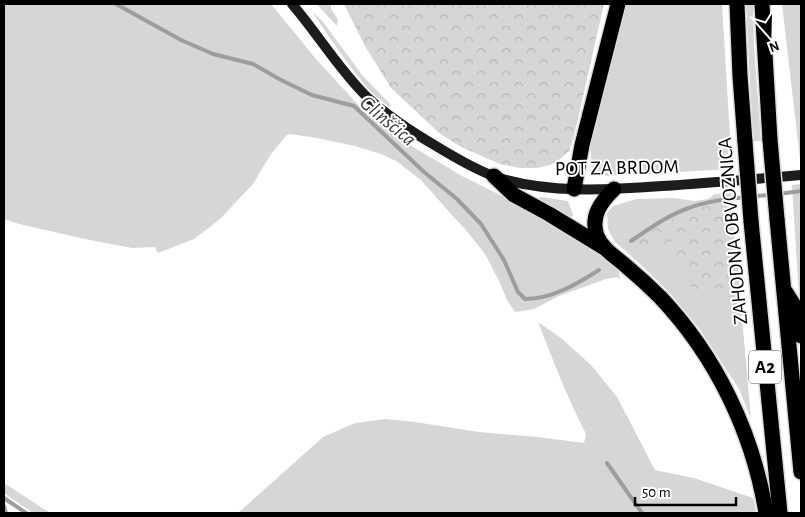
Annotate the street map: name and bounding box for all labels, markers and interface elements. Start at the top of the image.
north arrow [745,10,795,60]
text: N [767,38,781,55]
water label: Glinščica [356,92,420,150]
street label: ZAHODNA OBVOZNICA [715,136,751,325]
street label: POT ZA BRDOM [555,157,679,179]
road number: A2 [749,351,781,384]
scale bar [635,474,736,506]
text: 50 m [642,485,671,500]

